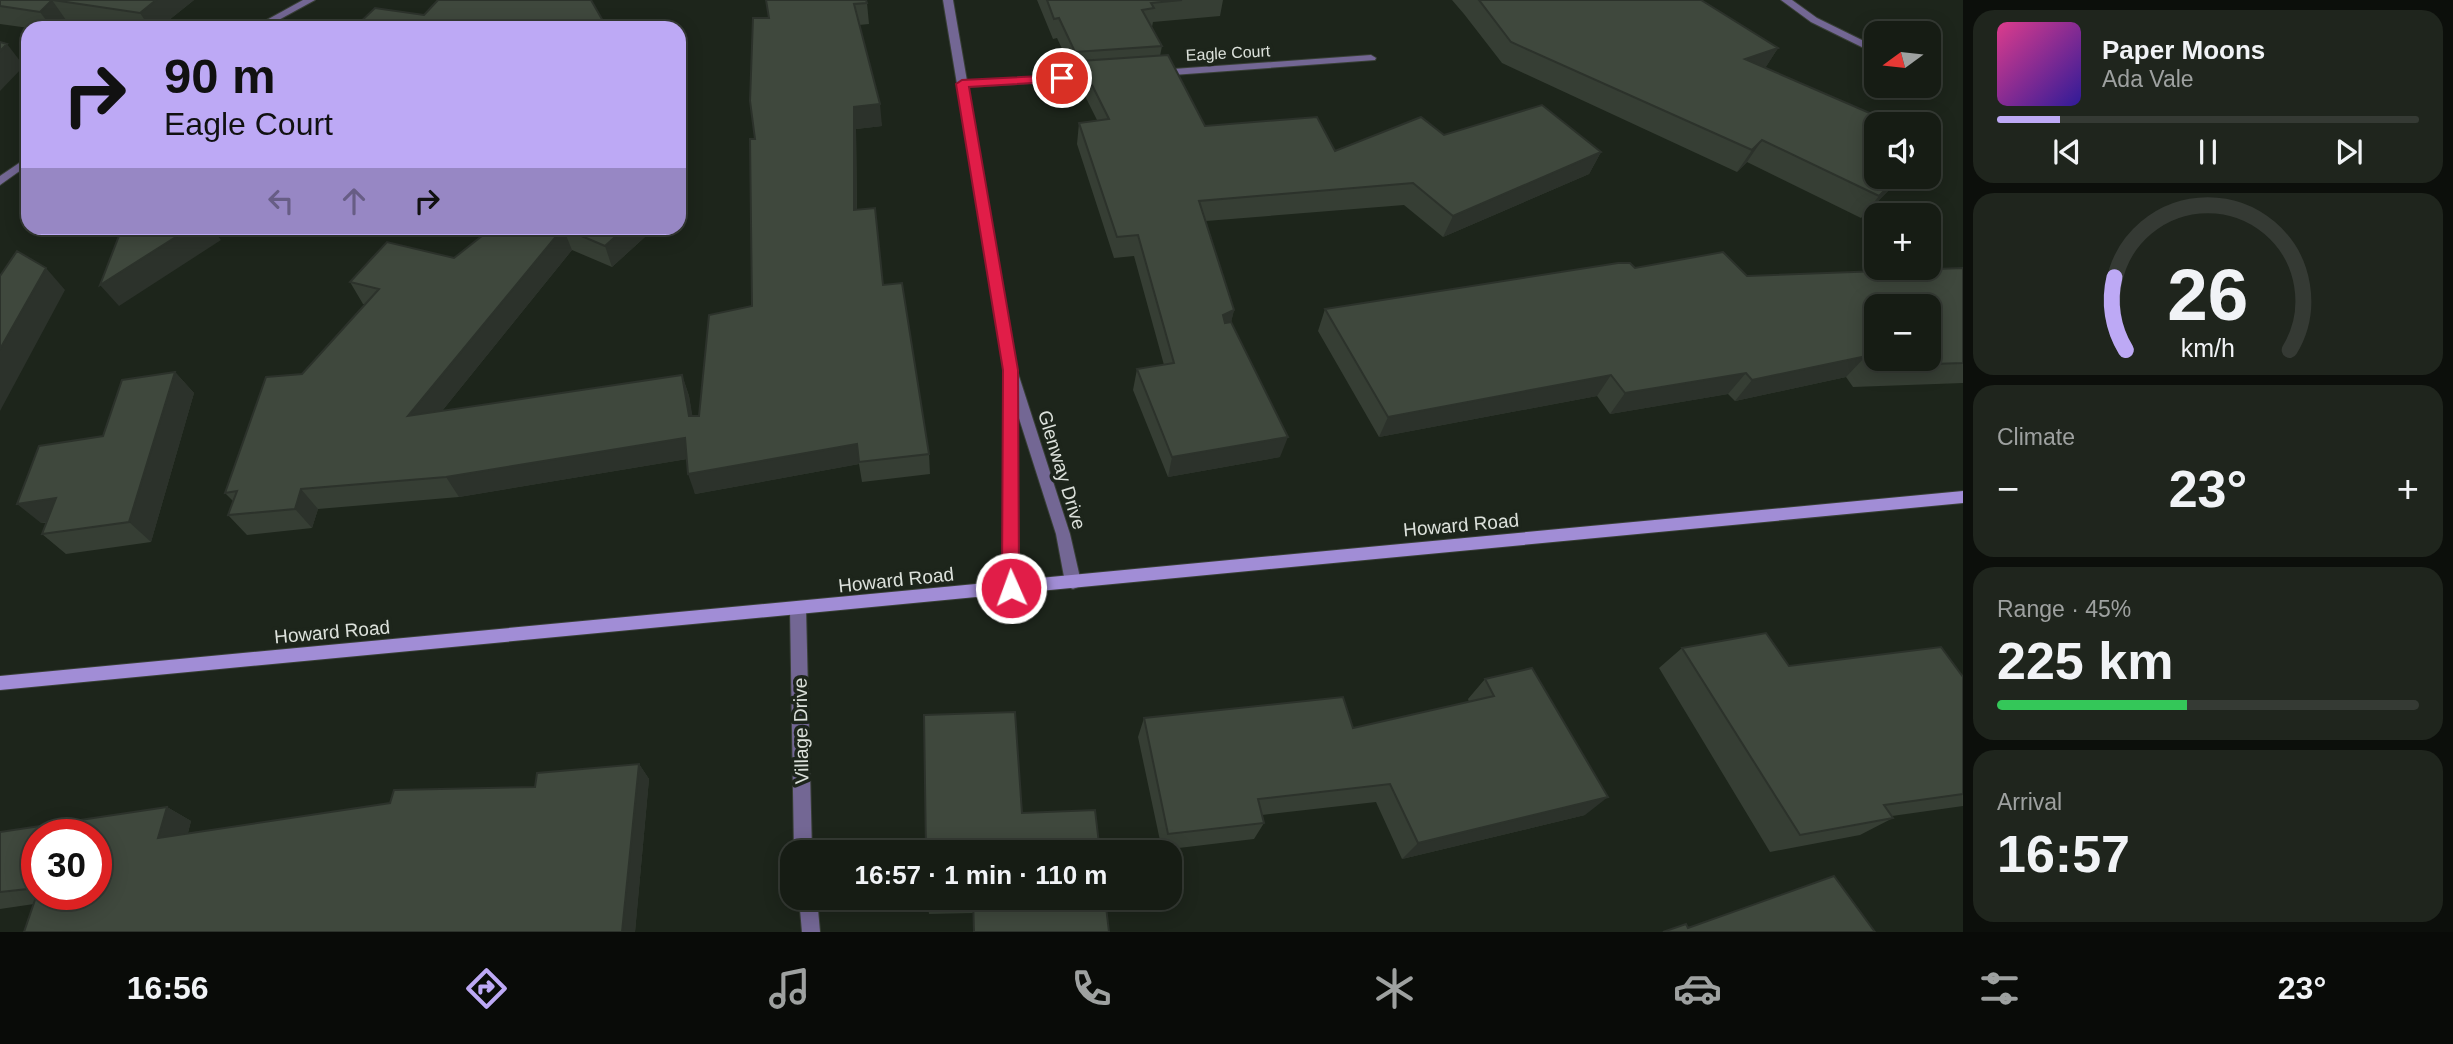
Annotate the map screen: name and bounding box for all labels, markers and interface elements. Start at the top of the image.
north arrow [1864,21,1941,98]
map controls [1864,21,1941,371]
text: Paper Moons [2102,35,2265,65]
street label: Eagle Court [1185,42,1271,64]
pin [1032,48,1092,108]
icon: right [49,49,140,140]
text: 90 m [164,49,276,103]
icon: arrive [1043,59,1081,97]
text: Ada Vale [2102,66,2194,92]
text: Eagle Court [164,106,333,142]
button: sound [1864,112,1941,189]
icon: previous [2048,133,2086,171]
icon: pause [2189,133,2227,171]
icon: next [2330,133,2368,171]
icon: left [262,182,300,220]
icon: ahead [335,182,373,220]
icon: right [408,182,446,220]
button: + [1864,203,1941,280]
text: 26 [2168,254,2248,335]
button: − [1864,294,1941,371]
text: km/h [2181,333,2235,361]
street label: Glenway Drive [1034,408,1090,532]
text: Climate [1997,424,2075,450]
text: 23° [2169,460,2247,518]
text: − [1997,468,2019,510]
text: + [2397,468,2419,510]
street label: Howard Road [1402,509,1520,541]
position arrow [974,551,1048,625]
street label: Howard Road [837,563,955,597]
text: Range · 45% [1997,596,2131,622]
street label: Howard Road [273,616,391,648]
text: 225 km [1997,632,2173,690]
street label: Village Drive [790,678,812,784]
text: Arrival [1997,789,2062,815]
speed limit sign: 30 [21,819,112,910]
text: 16:57 [1997,825,2130,883]
text: 16:57 · 1 min · 110 m [855,860,1107,890]
icon: directions [462,964,511,1013]
icon: music [765,964,814,1013]
icon: phone [1067,964,1116,1013]
icon: climate [1370,964,1419,1013]
icon: car [1673,964,1722,1013]
icon: filters [1975,964,2024,1013]
text: 16:56 [127,970,209,1006]
text: 23° [2278,970,2326,1006]

